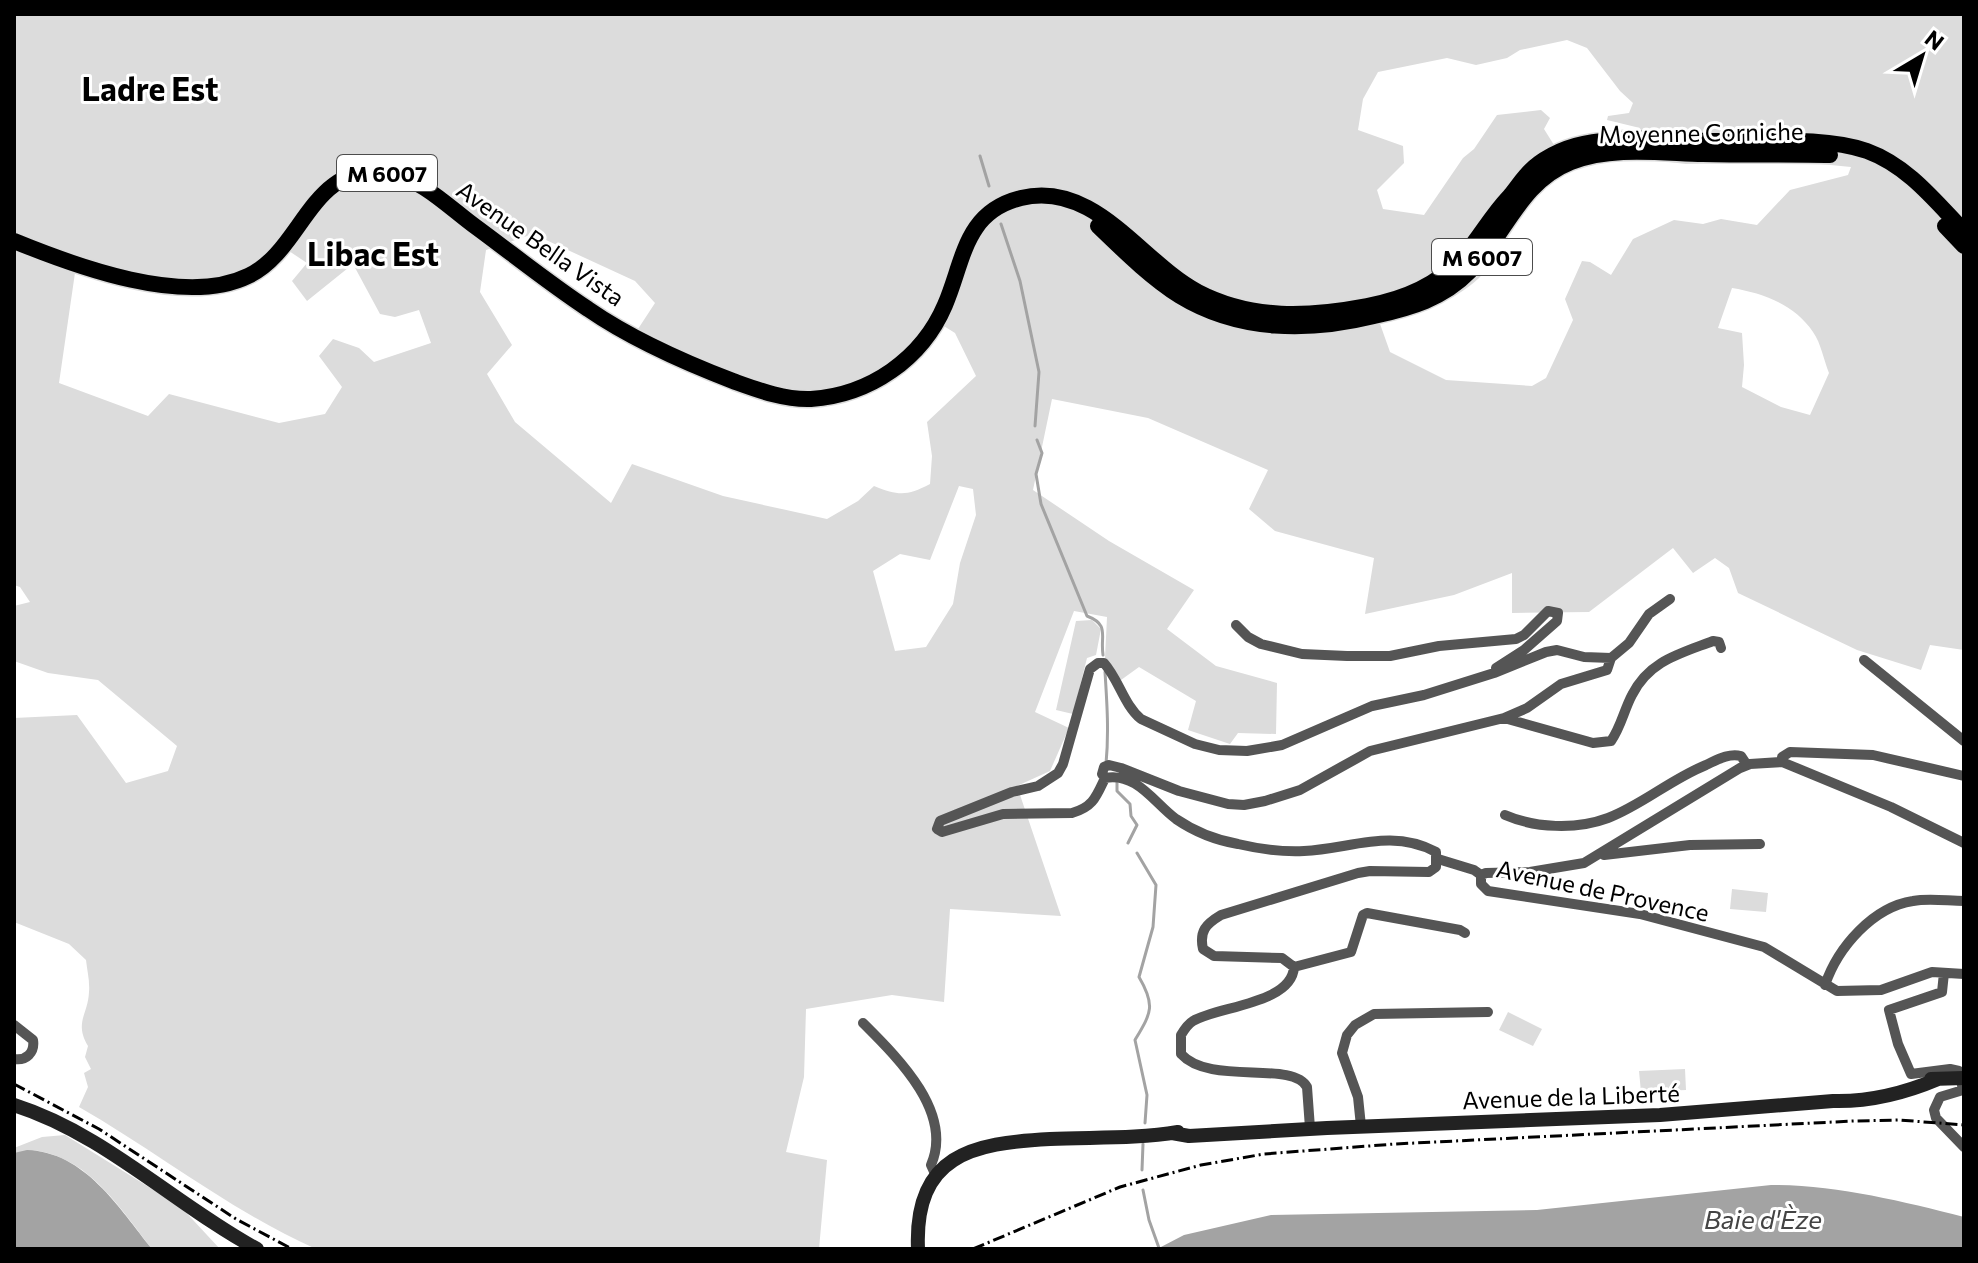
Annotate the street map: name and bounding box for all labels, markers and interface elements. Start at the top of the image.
north arrow [1882,16,1962,96]
text: N [1920,24,1949,56]
district label: Ladre Est [81,68,219,108]
street label: Moyenne Corniche [1598,116,1804,148]
road number: M 6007 [337,155,437,191]
street label: Avenue Bella Vista [452,174,630,312]
district label: Libac Est [307,233,439,273]
road number: M 6007 [1432,239,1532,275]
street label: Avenue de Provence [1494,853,1712,927]
street label: Avenue de la Liberté [1462,1078,1680,1114]
water label: Baie d'Èze [1704,1203,1822,1234]

